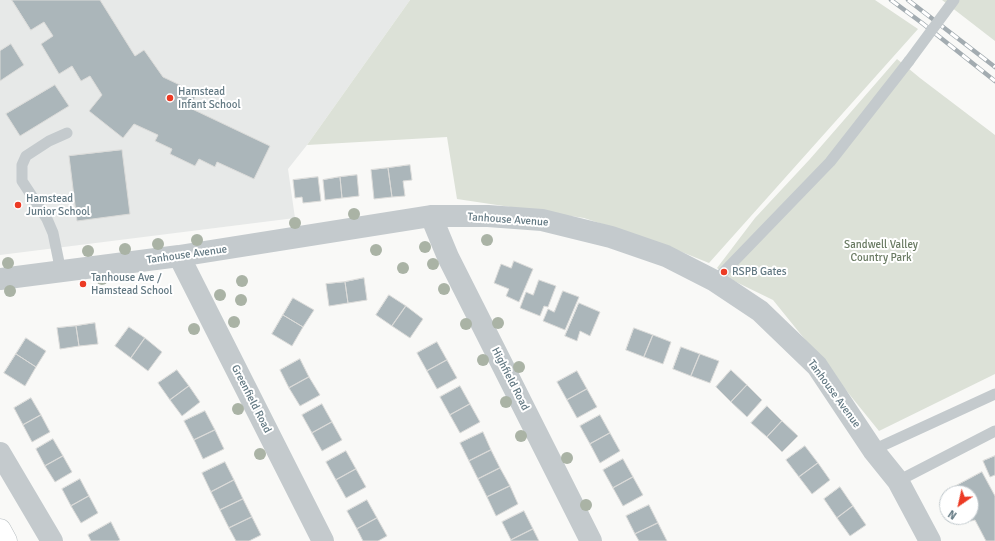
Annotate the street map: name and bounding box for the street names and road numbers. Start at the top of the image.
street label: Tanhouse Avenue [467,211,549,229]
street label: Tanhouse Avenue [146,243,228,267]
street label: Highfield Road [488,345,532,413]
street label: Tanhouse Avenue [805,357,863,431]
street label: Greenfield Road [228,363,274,435]

